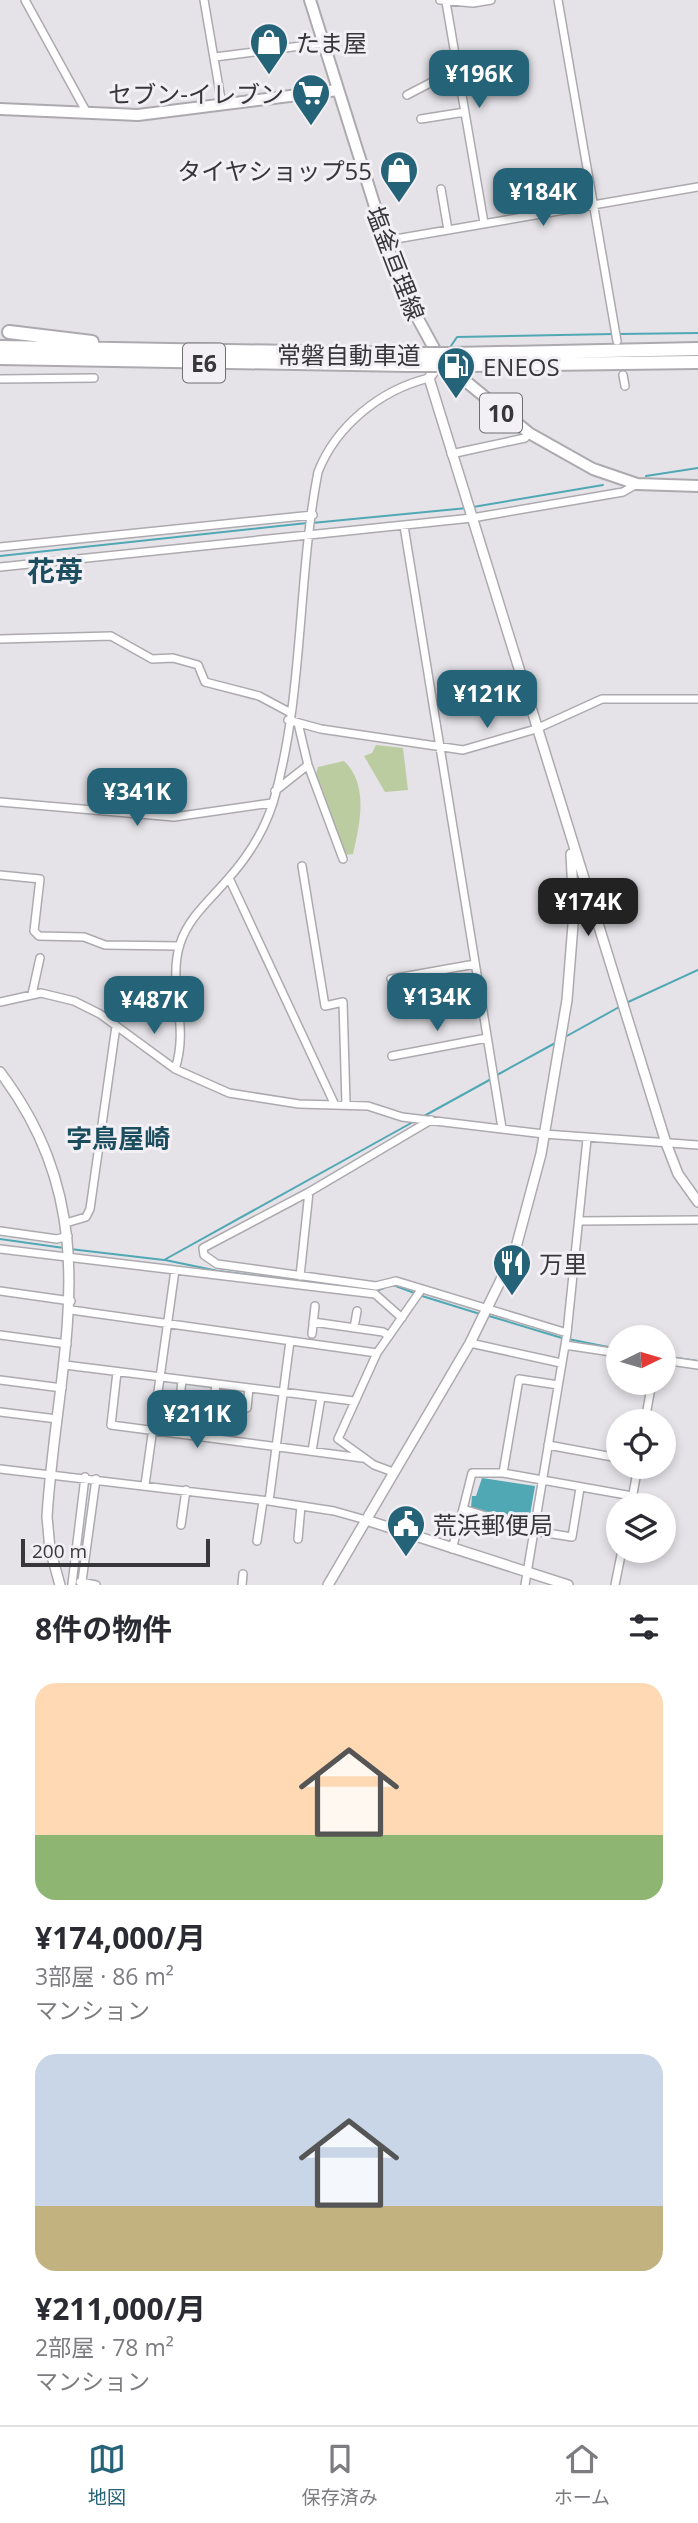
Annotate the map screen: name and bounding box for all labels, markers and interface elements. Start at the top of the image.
shop icon: たま屋 [248,21,290,76]
place label: たま屋 [296,26,367,59]
pin: ¥196K [430,50,528,110]
text: ¥196K [445,57,513,89]
supermarket icon: セブン-イレブン [290,72,332,127]
place label: セブン-イレブン [108,77,284,110]
shop icon: タイヤショップ55 [378,149,420,204]
place label: タイヤショップ55 [177,154,372,187]
pin: ¥184K [494,168,592,228]
text: ¥184K [509,175,577,207]
street label: 塩釜亘理線 [359,201,433,325]
street label: 常磐自動車道 [277,338,421,371]
road number: E6 [183,344,225,382]
fuel station icon: ENEOS [435,345,477,400]
place label: ENEOS [483,350,560,383]
road number: 10 [480,394,522,432]
district label: 花苺 [27,551,83,589]
pin: ¥121K [438,670,536,730]
text: ¥121K [453,677,521,709]
pin: ¥341K [88,768,186,828]
text: ¥341K [103,775,171,807]
pin: ¥174K [539,878,637,938]
text: ¥174K [554,885,622,917]
pin: ¥134K [388,974,486,1033]
pin: ¥487K [105,976,203,1036]
text: ¥134K [403,980,471,1012]
text: ¥487K [120,983,188,1015]
district label: 字鳥屋崎 [66,1120,170,1156]
restaurant icon: 万里 [491,1242,533,1297]
place label: 万里 [539,1247,587,1280]
north arrow [606,1325,676,1395]
map controls [606,1325,676,1563]
pin: ¥211K [148,1390,246,1450]
text: ¥211K [163,1397,231,1429]
button: locate [606,1409,676,1479]
button: layers [606,1493,676,1563]
public building icon: 荒浜郵便局 [385,1503,427,1558]
place label: 荒浜郵便局 [433,1508,553,1541]
scale bar [21,1536,210,1568]
text: 200 m [32,1538,87,1564]
text: 8件の物件 [35,1608,172,1649]
icon: filters [625,1608,663,1646]
icon: home [286,1729,412,1855]
text: ¥174,000/月 [35,1917,206,1958]
text: 3部屋 · 86 m² [35,1960,174,1992]
text: マンション [35,1994,150,2026]
icon: home [286,2100,412,2226]
text: ¥211,000/月 [35,2288,206,2329]
text: 2部屋 · 78 m² [35,2331,174,2363]
text: マンション [35,2365,150,2397]
tab: 地図 [88,2440,126,2510]
tab: 保存済み [302,2440,378,2510]
tab: ホーム [554,2440,610,2510]

